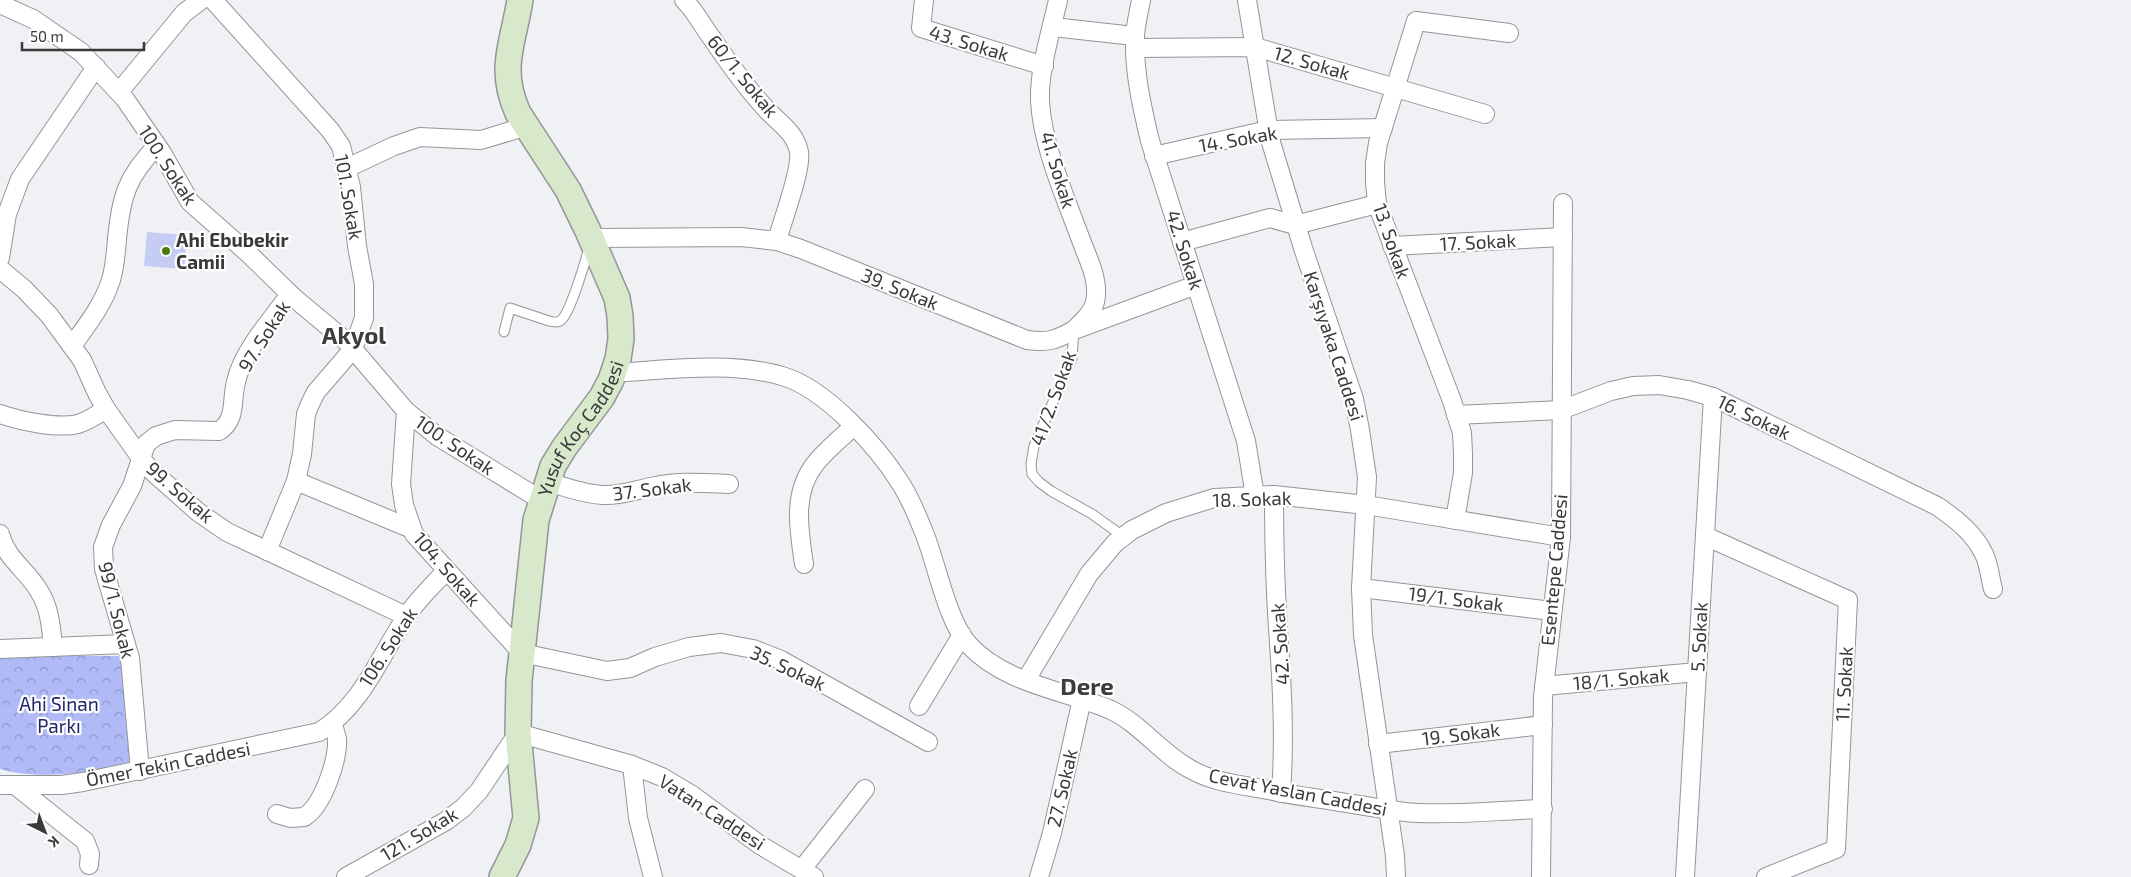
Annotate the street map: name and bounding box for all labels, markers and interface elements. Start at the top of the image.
scale bar [22,20,145,52]
street label: 43. Sokak [927,20,1012,66]
text: 50 m [30,27,64,45]
street label: 60/1. Sokak [703,30,784,122]
street label: 12. Sokak [1271,41,1353,84]
street label: 14. Sokak [1197,120,1279,157]
street label: 100. Sokak [134,121,203,209]
street label: 41. Sokak [1036,129,1081,211]
street label: 101. Sokak [331,152,368,242]
street label: 13. Sokak [1369,200,1416,282]
street label: 42. Sokak [1162,207,1209,293]
place label: Ahi Ebubekir Camii [176,228,289,273]
street label: 17. Sokak [1439,228,1517,255]
marker: Ahi Ebubekir Camii [160,245,172,257]
street label: 39. Sokak [858,263,942,315]
street label: Karşıyaka Caddesi [1298,268,1370,424]
street label: 97. Sokak [233,296,295,376]
district label: Akyol [322,320,386,349]
street label: 41/2. Sokak [1025,347,1080,449]
street label: Yusuf Koç Caddesi [532,357,628,499]
street label: 16. Sokak [1714,389,1795,444]
street label: 100. Sokak [411,410,499,480]
street label: 99. Sokak [142,456,219,527]
street label: 37. Sokak [611,472,693,505]
street label: 18. Sokak [1212,486,1292,511]
street label: Esentepe Caddesi [1535,493,1572,647]
street label: 104. Sokak [409,527,486,611]
street label: 99/1. Sokak [94,559,141,661]
street label: 19/1. Sokak [1407,581,1505,616]
street label: 5. Sokak [1685,601,1712,673]
street label: 42. Sokak [1265,602,1294,686]
street label: 106. Sokak [354,603,422,691]
street label: 35. Sokak [747,640,830,695]
street label: 11. Sokak [1830,646,1857,722]
street label: 18/1. Sokak [1572,663,1670,694]
district label: Dere [1060,671,1114,700]
park label: Ahi Sinan Parkı [19,692,99,737]
street label: 19. Sokak [1421,717,1501,750]
street label: Ömer Tekin Caddesi [84,736,252,791]
street label: 27. Sokak [1041,746,1082,829]
street label: Cevat Yaslan Caddesi [1207,763,1389,820]
street label: Vatan Caddesi [655,769,770,854]
street label: 121. Sokak [376,802,462,865]
north arrow [20,807,70,857]
text: K [45,833,63,851]

